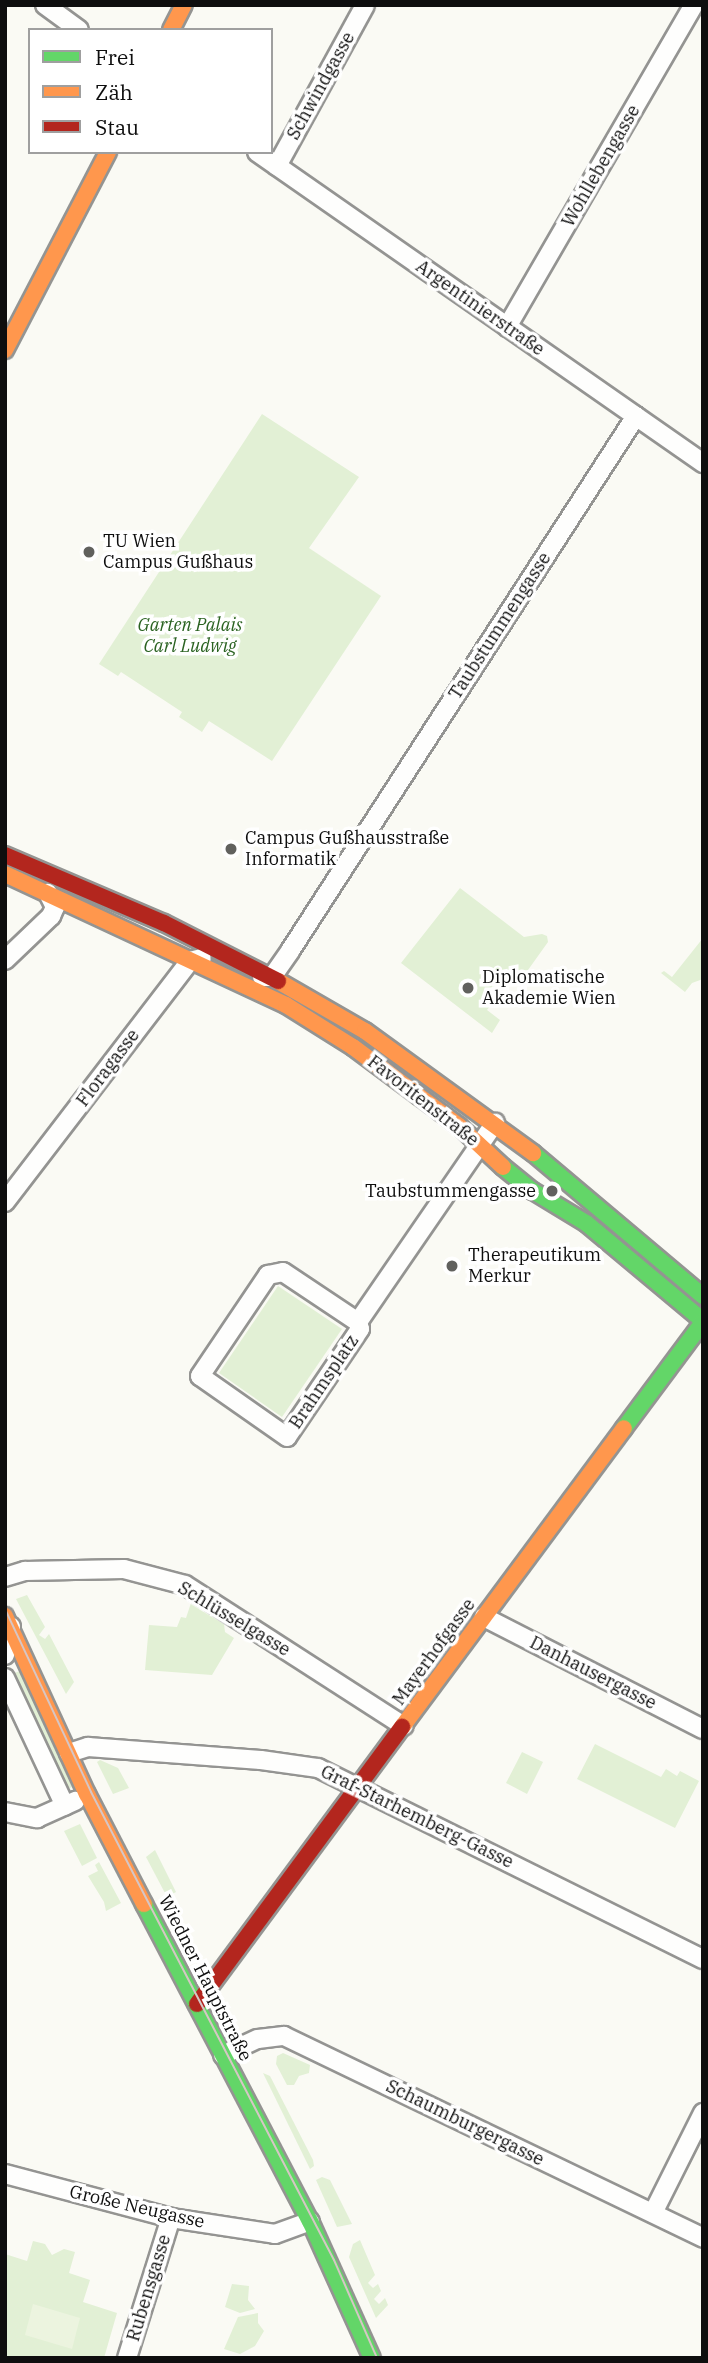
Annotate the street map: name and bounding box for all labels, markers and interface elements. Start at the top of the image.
legend [28,28,273,154]
street label: Schwindgasse [283,28,359,144]
text: Frei [95,43,135,71]
text: Zäh [95,78,133,106]
street label: Wohllebengasse [557,101,645,231]
text: Stau [95,113,139,141]
street label: Argentinierstraße [412,256,548,360]
place label: TU Wien Campus Gußhaus [103,531,253,574]
marker: TU Wien Campus Gußhaus [81,544,97,560]
street label: Taubstummengasse [444,548,556,704]
park label: Garten Palais Carl Ludwig [137,615,243,658]
place label: Campus Gußhausstraße Informatik [245,828,449,870]
marker: Campus Gußhausstraße Informatik [223,841,239,857]
place label: Diplomatische Akademie Wien [482,967,616,1010]
marker: Diplomatische Akademie Wien [460,980,476,996]
street label: Floragasse [72,1025,144,1111]
street label: Favoritenstraße [363,1051,483,1151]
place label: Taubstummengasse [365,1180,536,1202]
marker: Taubstummengasse [542,1181,562,1201]
place label: Therapeutikum Merkur [468,1245,601,1288]
marker: Therapeutikum Merkur [442,1256,462,1276]
street label: Brahmsplatz [285,1331,363,1433]
street label: Schlüsselgasse [174,1577,294,1661]
street label: Mayerhofgasse [388,1594,480,1710]
street label: Danhausergasse [526,1632,660,1714]
street label: Graf-Starhemberg-Gasse [317,1761,517,1873]
street label: Wiedner Hauptstraße [154,1891,256,2065]
street label: Schaumburgergasse [383,2075,547,2171]
street label: Große Neugasse [67,2181,207,2233]
street label: Rubensgasse [123,2232,175,2344]

